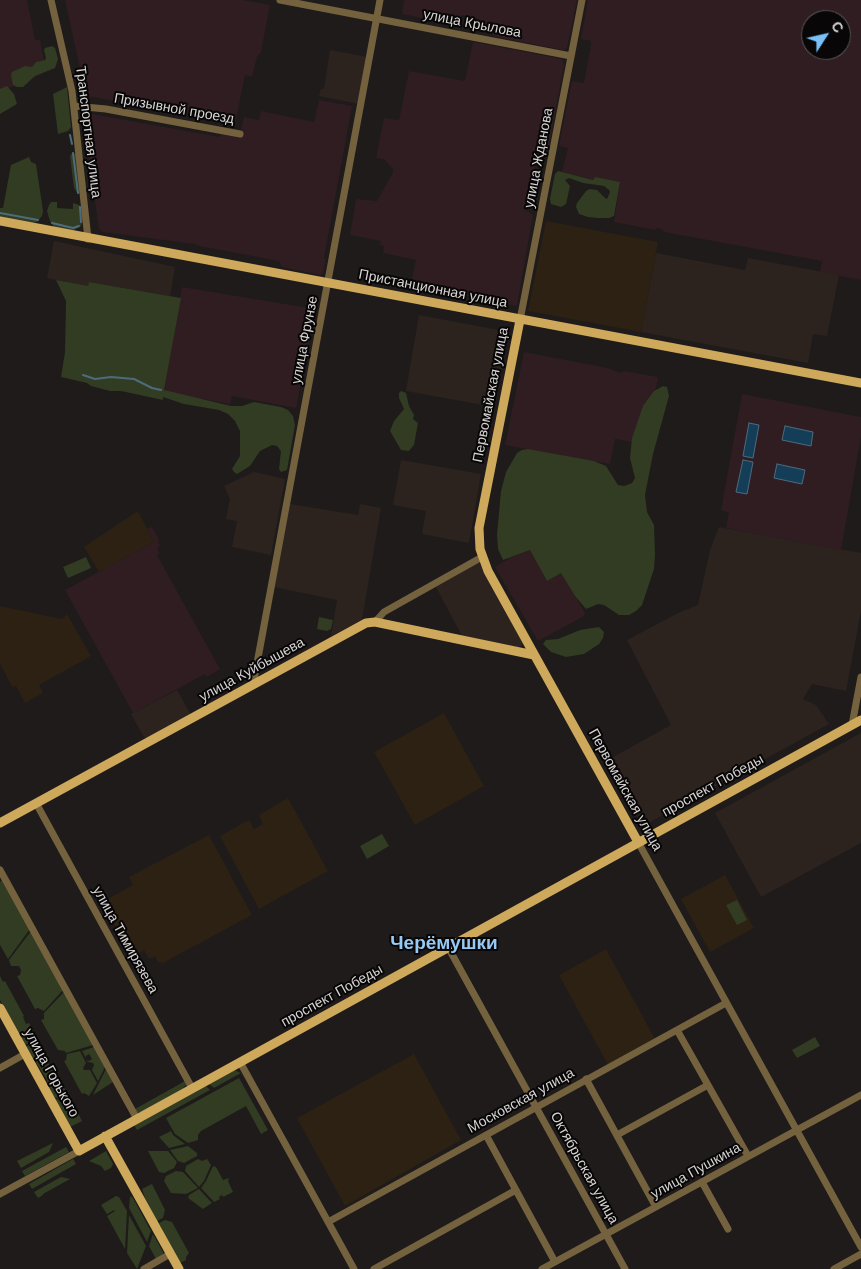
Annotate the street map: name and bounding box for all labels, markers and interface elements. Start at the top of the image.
street label: улица Крылова [422,6,522,42]
north arrow [801,10,851,60]
text: С [828,18,847,36]
street label: Транспортная улица [72,65,104,199]
street label: Призывной проезд [113,90,235,128]
street label: улица Жданова [521,106,557,210]
street label: Пристанционная улица [357,266,509,312]
street label: улица Фрунзе [288,295,322,385]
street label: Первомайская улица [470,326,512,464]
street label: улица Куйбышева [197,634,307,706]
street label: Первомайская улица [584,726,666,854]
street label: проспект Победы [659,751,767,821]
street label: улица Тимирязева [89,883,161,997]
district label: Черёмушки [390,933,498,955]
street label: проспект Победы [278,961,386,1031]
street label: улица Горького [20,1026,82,1120]
street label: Московская улица [465,1065,577,1137]
street label: Октябрьская улица [546,1109,622,1227]
street label: улица Пушкина [648,1139,744,1203]

